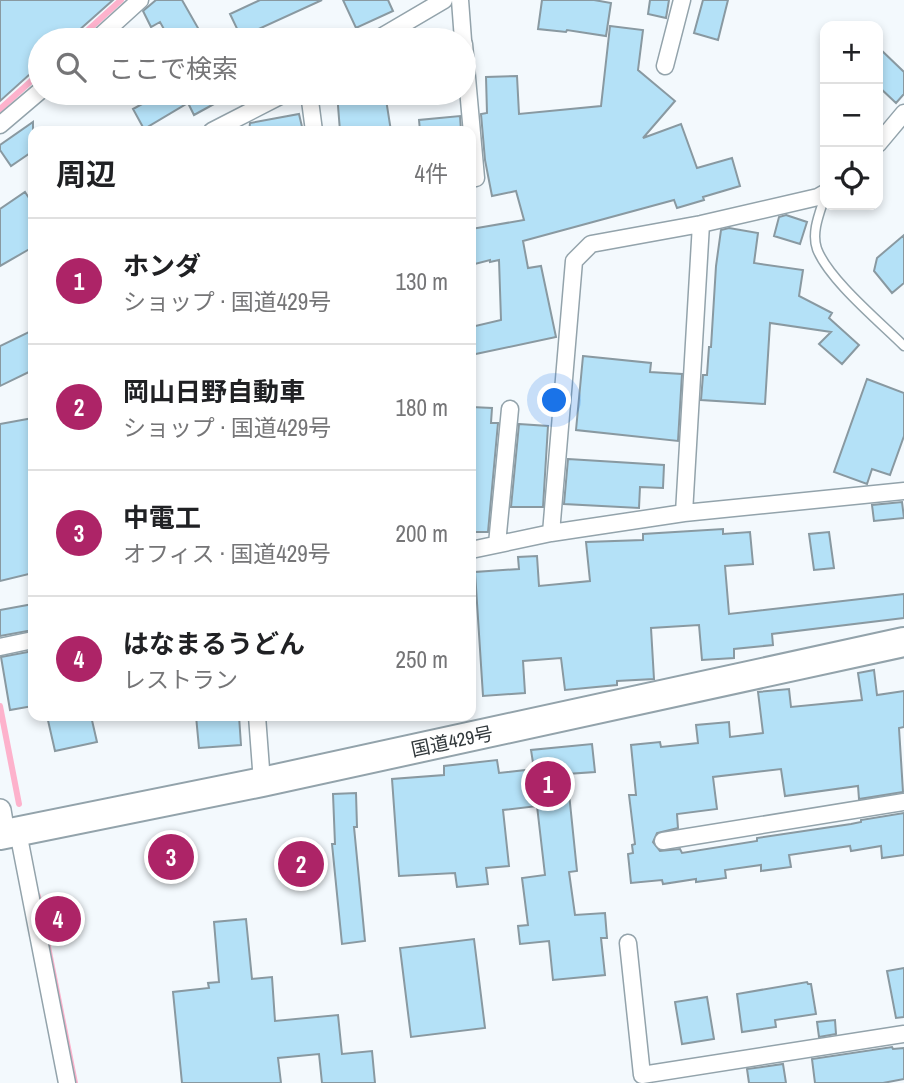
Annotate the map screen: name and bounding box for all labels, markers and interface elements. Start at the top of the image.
map controls [820,21,883,210]
button: + [820,21,883,84]
search box [28,28,476,105]
icon: search [52,48,90,86]
text: ここで検索 [108,51,238,86]
button: − [820,84,883,147]
button: locate [820,147,883,210]
text: 周辺 [56,154,116,194]
text: 4件 [415,158,448,189]
text: ホンダ [123,248,201,283]
text: 1 [74,266,84,297]
text: 130 m [396,266,448,297]
text: ショップ · 国道429号 [123,286,331,317]
text: 岡山日野自動車 [123,374,305,409]
your location [537,383,571,417]
text: 2 [74,392,84,423]
text: 180 m [396,392,448,423]
text: ショップ · 国道429号 [123,412,331,443]
text: 中電工 [123,500,201,535]
text: 3 [74,518,84,549]
text: 200 m [396,518,448,549]
text: オフィス · 国道429号 [123,538,331,569]
text: はなまるうどん [123,626,305,661]
text: 4 [74,644,84,675]
text: 250 m [396,644,448,675]
text: レストラン [123,664,238,695]
street label: 国道429号 [409,720,495,762]
pin: 1 [525,758,571,810]
pin: 3 [148,831,194,883]
pin: 2 [278,838,324,890]
pin: 4 [35,893,81,945]

